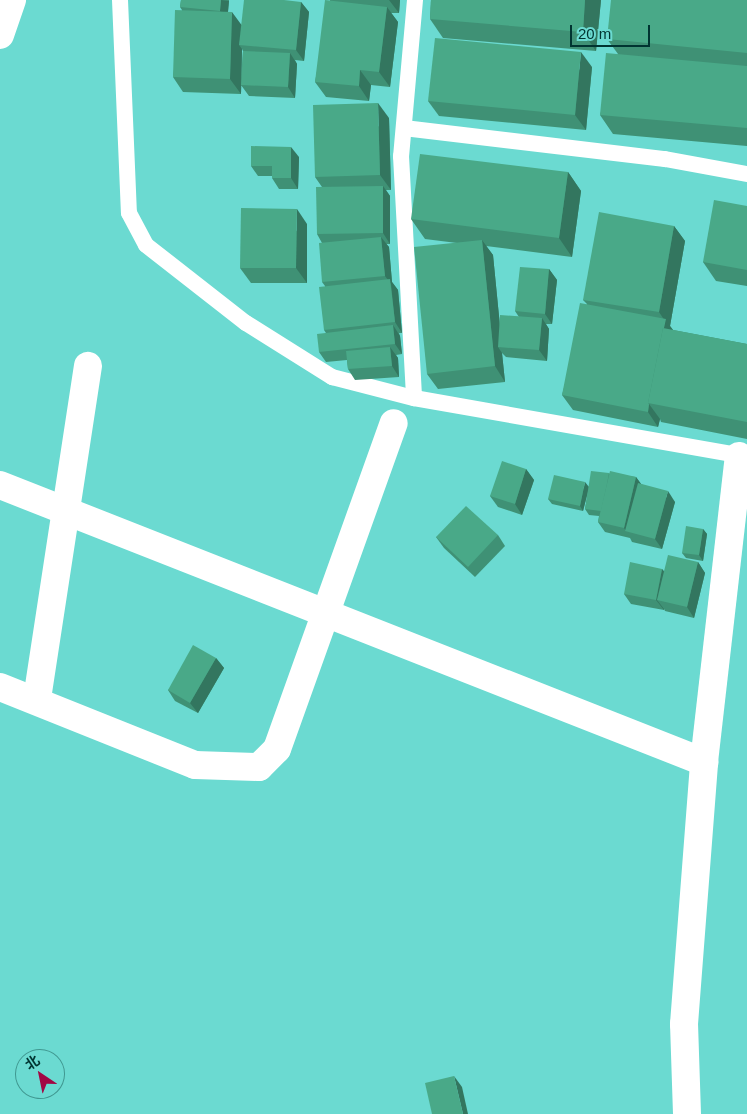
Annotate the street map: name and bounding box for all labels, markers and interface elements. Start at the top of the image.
scale bar [572,15,652,47]
text: 20 m [578,25,611,42]
north arrow [15,1049,65,1099]
text: 北 [22,1052,42,1073]

